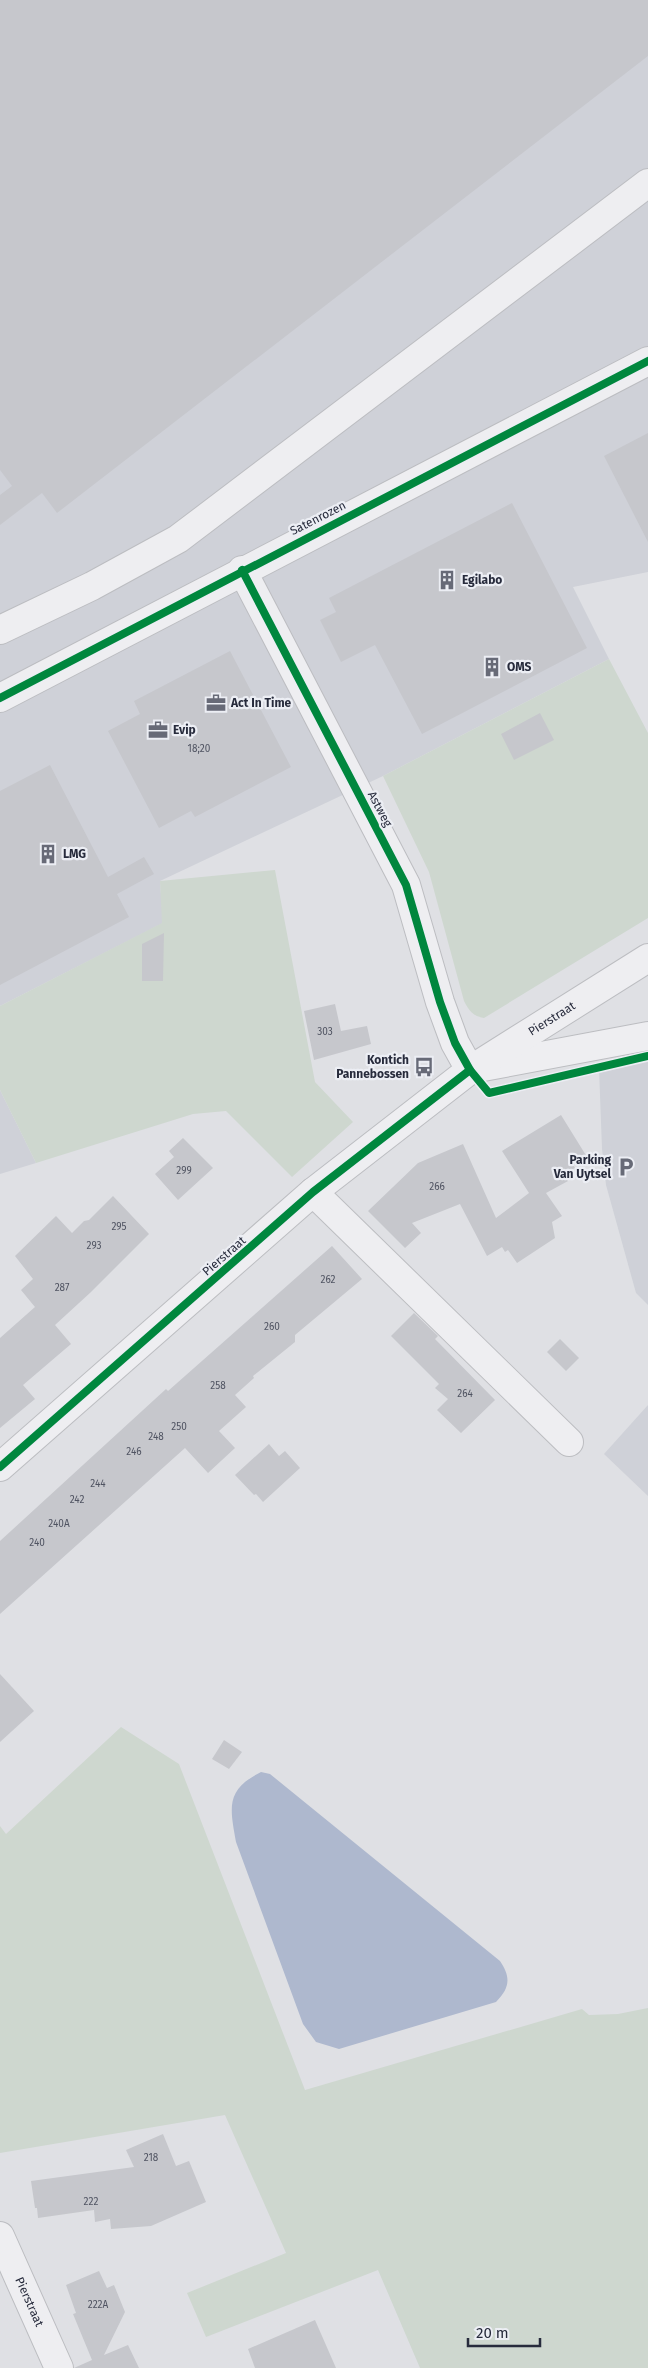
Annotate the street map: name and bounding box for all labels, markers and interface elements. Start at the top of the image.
street label: Satenrozen [288,498,348,538]
building icon: Egilabo [436,569,458,591]
place label: Egilabo [462,573,502,587]
building icon: OMS [481,656,503,678]
place label: OMS [507,660,531,674]
office icon: Act In Time [205,692,227,714]
place label: Act In Time [230,696,292,710]
office icon: Evip [147,719,169,741]
place label: Evip [173,723,196,737]
house number: 18;20 [188,743,211,755]
street label: Astweg [365,789,396,830]
building icon: LMG [37,843,59,865]
place label: LMG [63,847,86,861]
street label: Pierstraat [526,998,578,1039]
house number: 303 [317,1026,333,1038]
place label: Kontich Pannebossen [336,1053,409,1081]
bus stop icon: Kontich Pannebossen [413,1056,435,1078]
place label: Parking Van Uytsel [553,1153,611,1181]
parking icon: Parking Van Uytsel [615,1156,637,1178]
house number: 299 [176,1165,192,1177]
house number: 266 [429,1181,445,1193]
house number: 295 [111,1221,127,1233]
street label: Pierstraat [199,1233,249,1279]
house number: 293 [87,1240,101,1252]
house number: 262 [320,1274,336,1286]
house number: 287 [55,1282,70,1294]
house number: 260 [264,1321,280,1333]
house number: 258 [210,1380,226,1392]
house number: 264 [457,1388,473,1400]
house number: 250 [171,1421,187,1433]
house number: 248 [148,1431,164,1443]
house number: 246 [126,1446,142,1458]
house number: 244 [90,1478,106,1490]
house number: 242 [70,1494,84,1506]
house number: 240A [48,1518,70,1530]
house number: 240 [29,1537,45,1549]
house number: 218 [144,2152,159,2164]
house number: 222 [84,2196,98,2208]
street label: Pierstraat [12,2275,47,2329]
house number: 222A [88,2299,109,2311]
scale bar [468,2316,540,2348]
text: 20 m [476,2324,509,2342]

